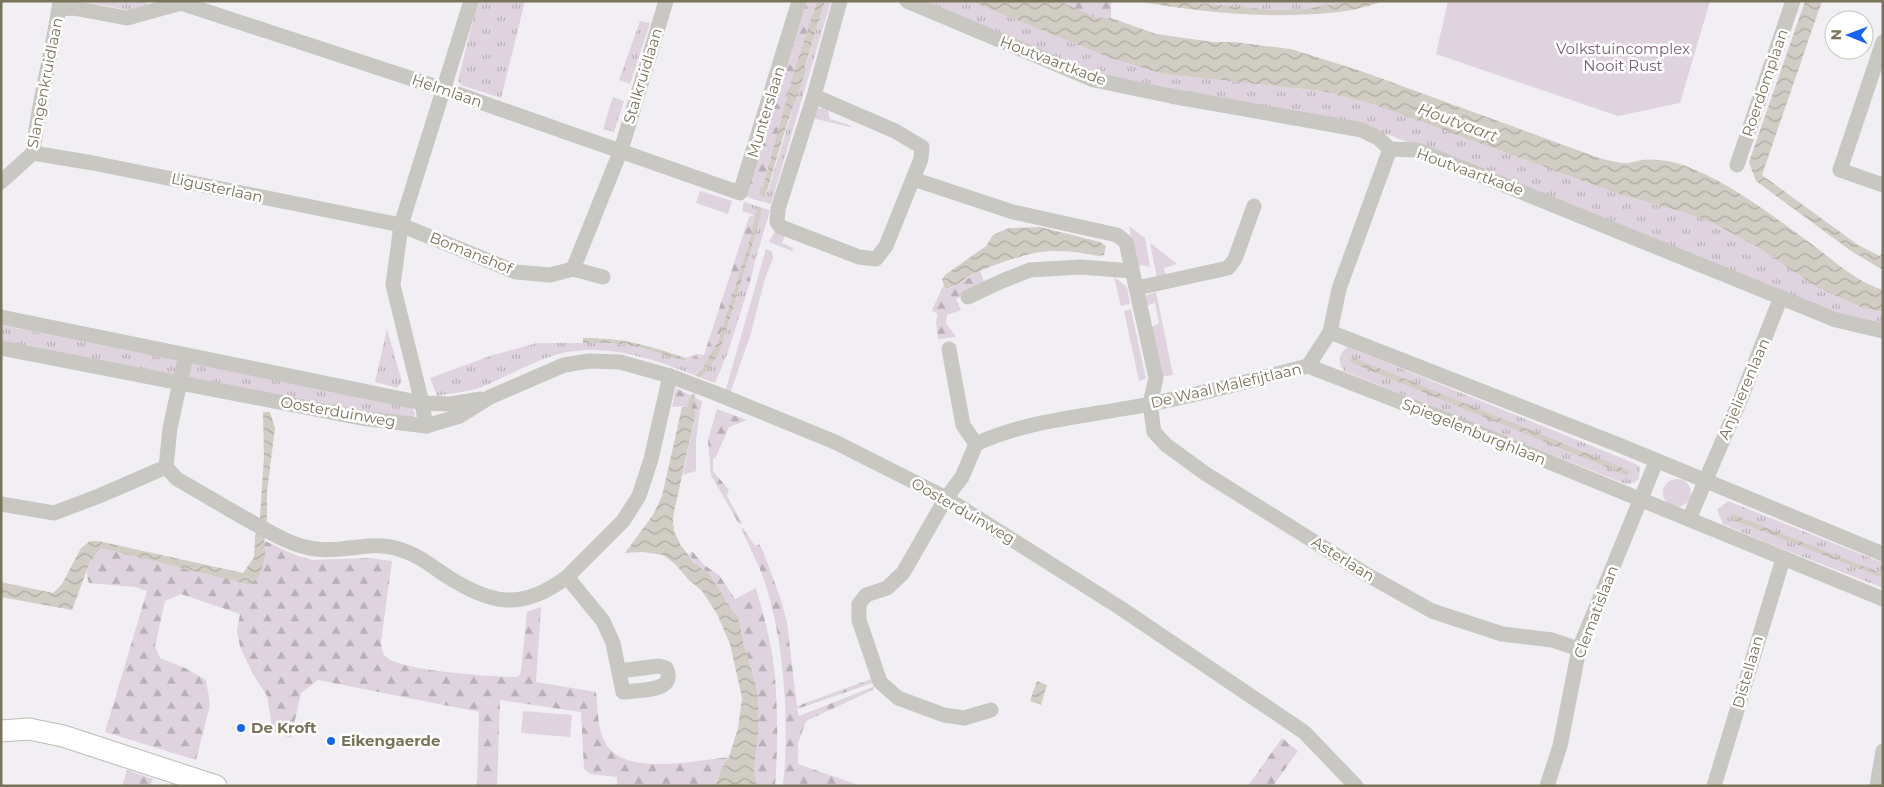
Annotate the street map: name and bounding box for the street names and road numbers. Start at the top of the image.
street label: Slangenkruidlaan [23,16,67,150]
street label: Stalkruidlaan [619,26,666,126]
street label: Roerdomplaan [1737,26,1792,139]
street label: Houtvaartkade [997,32,1109,90]
street label: Munterslaan [743,64,788,160]
street label: Helmlaan [410,70,485,111]
street label: Houtvaartkade [1414,143,1526,200]
street label: Ligusterlaan [170,169,265,206]
street label: Bomanshof [427,227,516,278]
street label: Anjelierenlaan [1714,335,1773,442]
street label: De Waal Malefijtlaan [1149,359,1303,412]
street label: Oosterduinweg [279,392,397,431]
street label: Spiegelenburghlaan [1399,394,1549,469]
street label: Oosterduinweg [908,473,1018,548]
street label: Asterlaan [1308,532,1378,585]
street label: Clematislaan [1569,563,1622,661]
street label: Distellaan [1728,633,1767,710]

